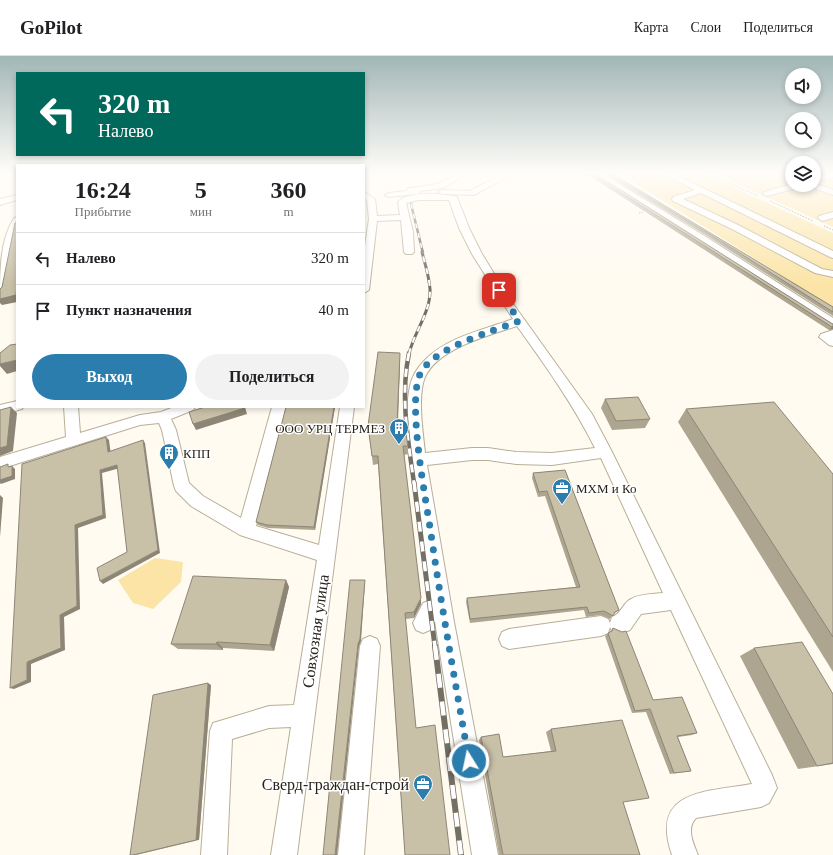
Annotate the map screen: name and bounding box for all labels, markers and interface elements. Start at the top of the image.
text: GoPilot [20,17,82,38]
text: Карта [634,20,668,35]
text: Слои [690,20,721,35]
text: Поделиться [743,20,813,35]
map controls [785,68,821,192]
button: sound [785,68,821,104]
icon: left [32,88,84,140]
text: 320 m [98,88,170,119]
button: search [785,112,821,148]
text: Налево [98,121,154,141]
button: layers [785,156,821,192]
text: 16:24 [75,177,131,203]
text: 5 [195,177,207,203]
text: 360 [270,177,306,203]
text: Прибытие [75,204,131,219]
text: мин [190,204,212,219]
text: m [283,204,294,219]
icon: left [32,248,54,270]
text: Налево [66,250,116,266]
text: 320 m [311,250,349,266]
pin [482,273,516,307]
icon: arrive [488,279,510,301]
icon: arrive [32,300,54,322]
text: Пункт назначения [66,302,192,318]
text: 40 m [319,302,349,318]
button: Выход [32,354,187,400]
button: Поделиться [195,354,349,400]
building icon: ООО УРЦ ТЕРМЕЗ [388,417,410,445]
place label: ООО УРЦ ТЕРМЕЗ [275,421,385,436]
building icon: КПП [158,442,180,470]
place label: КПП [183,446,210,461]
office icon: МХМ и Ко [551,477,573,505]
place label: МХМ и Ко [576,481,637,496]
street label: Совхозная улица [299,573,333,689]
position arrow [448,740,490,782]
office icon: Сверд-граждан-строй [412,773,434,801]
place label: Сверд-граждан-строй [262,776,409,794]

